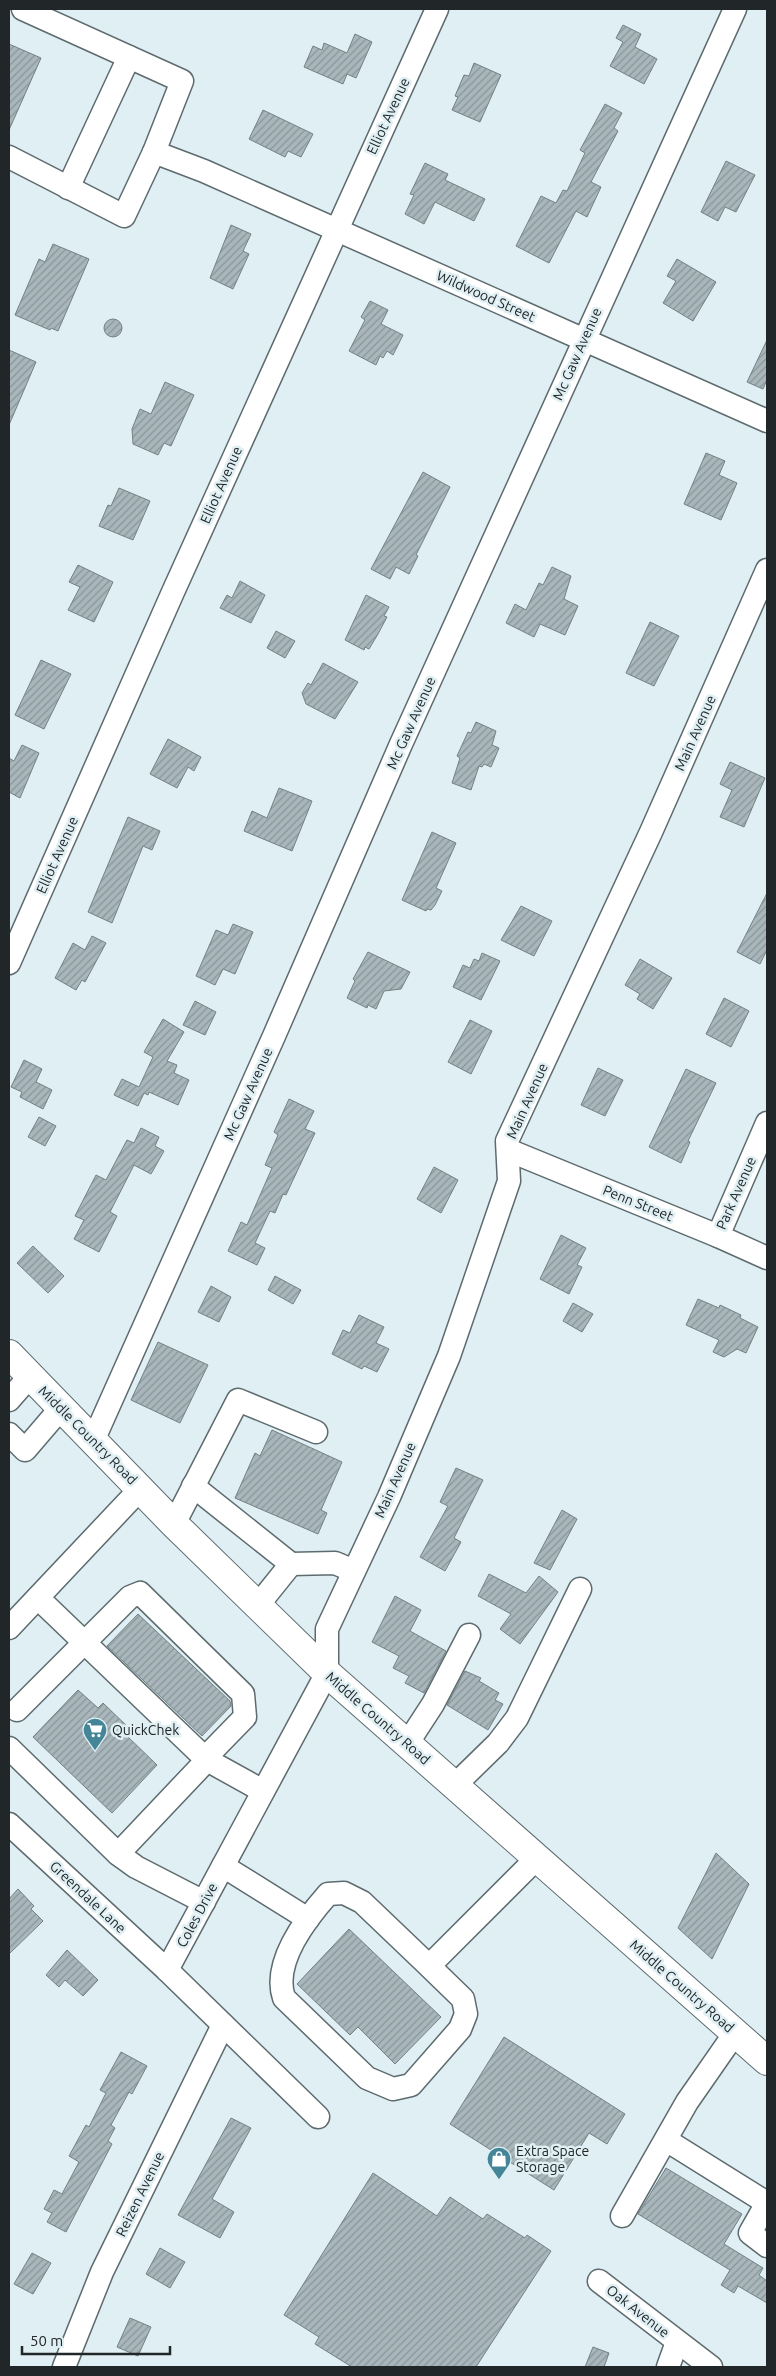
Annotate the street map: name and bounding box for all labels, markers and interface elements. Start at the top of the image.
street label: Elliot Avenue [363,75,413,157]
street label: Wildwood Street [434,267,538,325]
street label: Mc Gaw Avenue [549,305,605,403]
street label: Elliot Avenue [197,444,245,526]
street label: Mc Gaw Avenue [383,674,439,772]
street label: Main Avenue [671,693,719,773]
street label: Elliot Avenue [33,814,81,896]
street label: Mc Gaw Avenue [220,1045,276,1143]
street label: Main Avenue [503,1061,551,1141]
street label: Park Avenue [713,1154,759,1232]
street label: Penn Street [601,1182,676,1224]
street label: Middle Country Road [35,1382,141,1488]
street label: Main Avenue [371,1440,419,1520]
street label: Middle Country Road [323,1668,433,1768]
supermarket icon: QuickChek [82,1717,108,1751]
place label: QuickChek [112,1722,179,1738]
street label: Greendale Lane [47,1858,129,1936]
street label: Coles Drive [173,1880,221,1950]
street label: Middle Country Road [627,1936,737,2036]
place label: Extra Space Storage [516,2143,589,2175]
shop icon: Extra Space Storage [486,2146,512,2180]
street label: Reizen Avenue [113,2149,167,2239]
street label: Oak Avenue [603,2281,673,2341]
scale bar [22,2324,170,2356]
text: 50 m [30,2332,63,2349]

